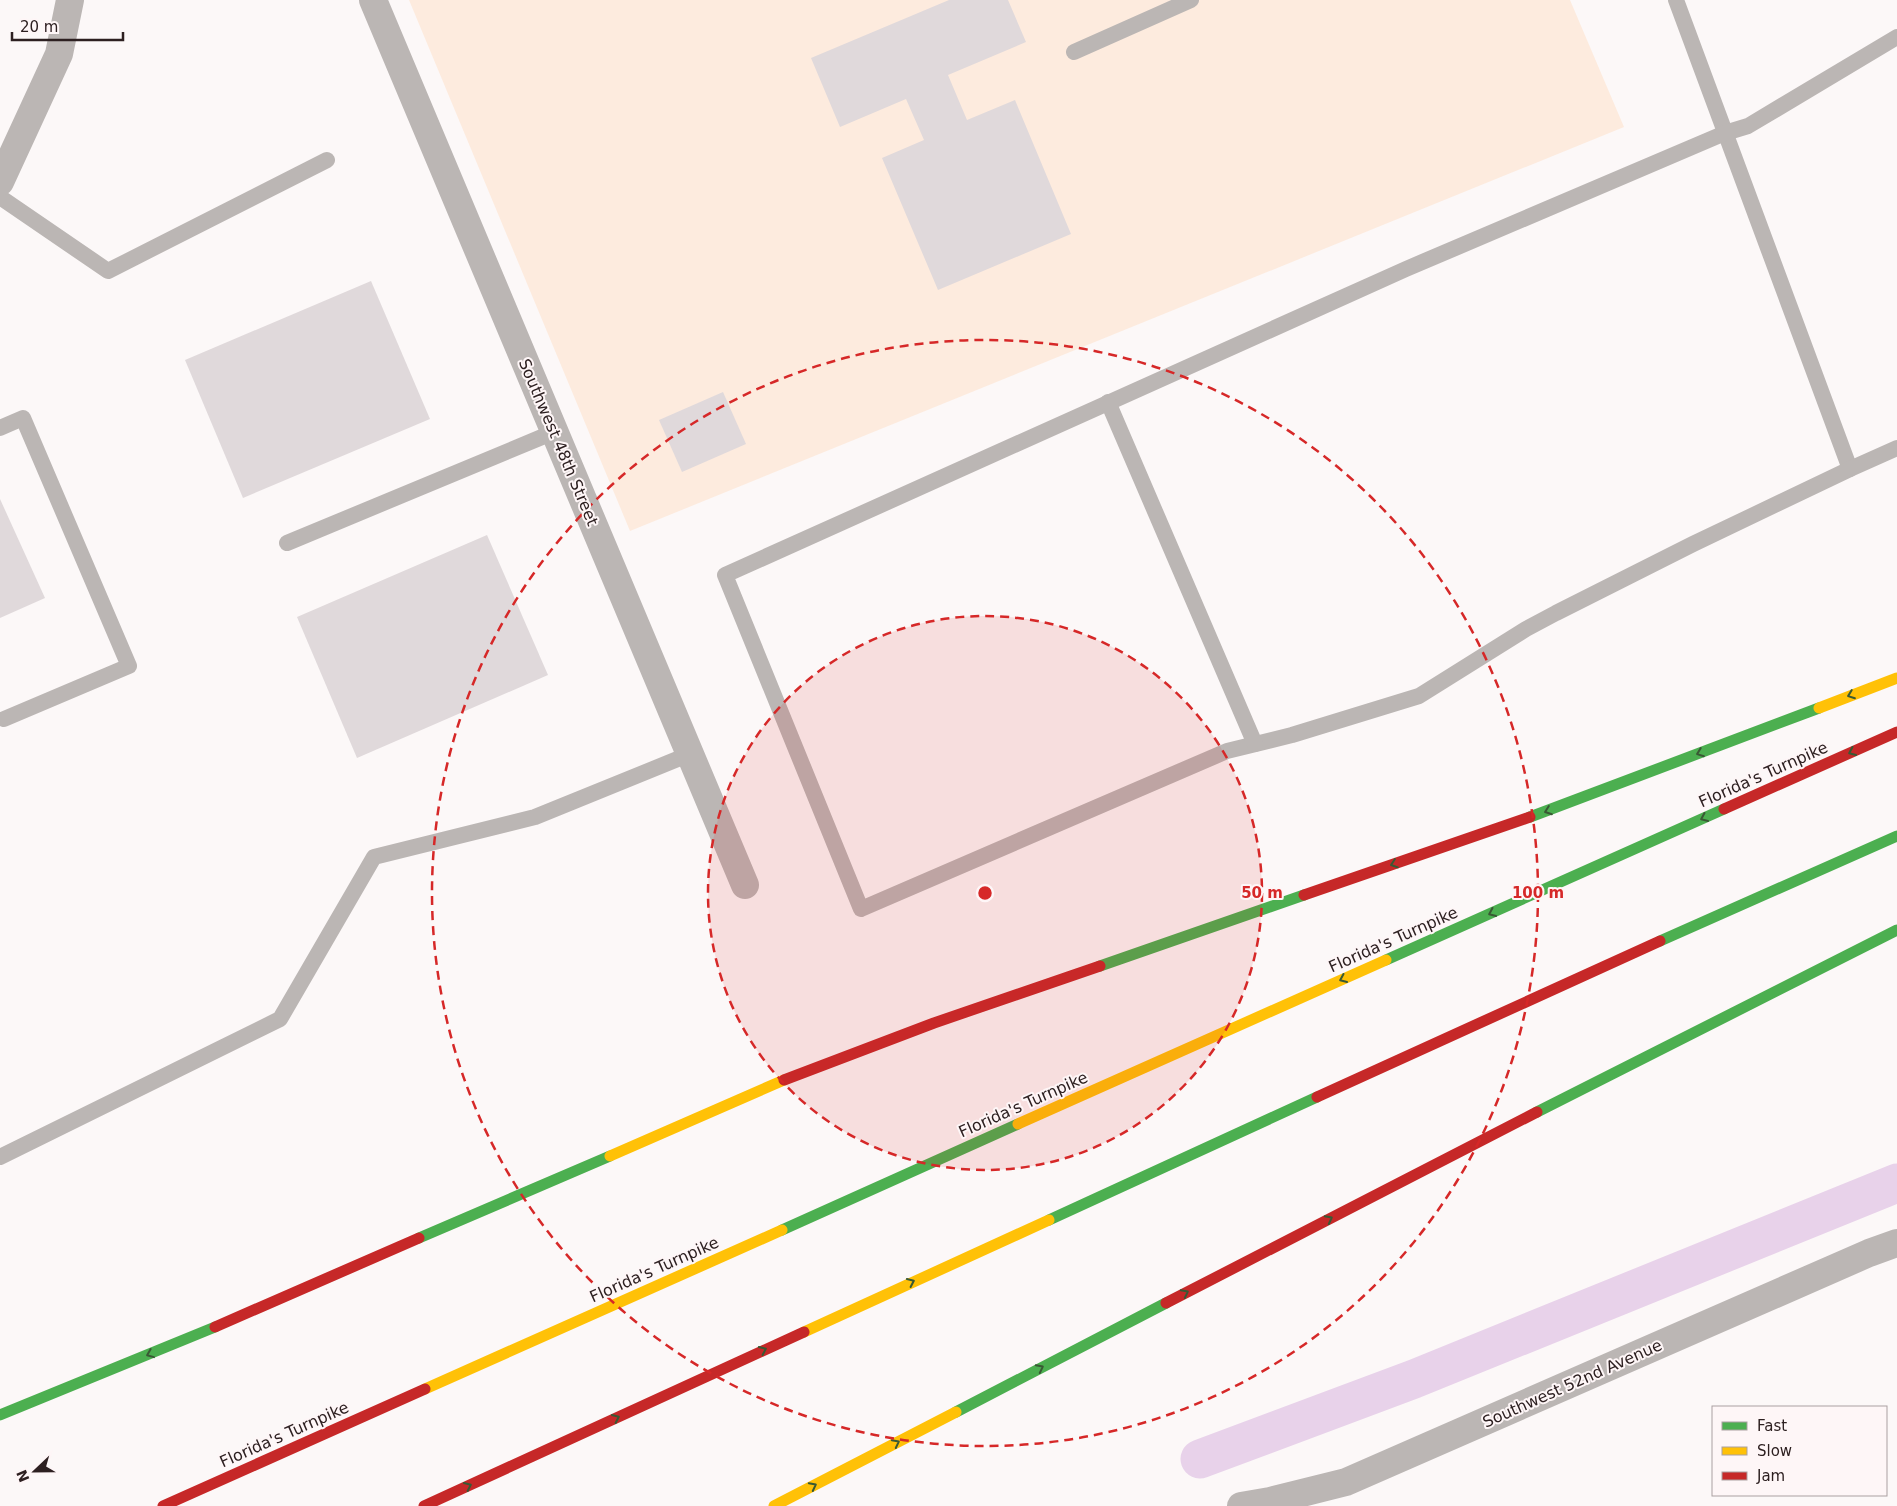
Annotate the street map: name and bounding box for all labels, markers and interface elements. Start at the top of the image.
scale bar [12,10,124,42]
text: 20 m [20,18,58,36]
street label: Southwest 48th Street [515,356,602,529]
one-way arrow [1848,689,1856,699]
street label: Florida's Turnpike [1696,737,1831,811]
one-way arrow [1848,746,1857,757]
one-way arrow [1696,747,1704,757]
one-way arrow [1544,805,1552,815]
one-way arrow [1700,812,1709,823]
one-way arrow [1390,858,1399,868]
centre of rings [976,884,994,902]
text: 50 m [1241,884,1283,902]
text: 100 m [1512,884,1564,902]
street label: Florida's Turnpike [1326,902,1461,976]
one-way arrow [1488,907,1497,918]
one-way arrow [1339,973,1348,984]
street label: Florida's Turnpike [956,1067,1091,1141]
one-way arrow [1324,1215,1333,1225]
street label: Florida's Turnpike [587,1232,722,1306]
one-way arrow [906,1278,915,1289]
one-way arrow [1179,1289,1188,1299]
street label: Southwest 52nd Avenue [1480,1335,1665,1432]
one-way arrow [758,1346,767,1357]
one-way arrow [146,1348,155,1358]
one-way arrow [1035,1364,1044,1374]
street label: Florida's Turnpike [217,1397,352,1471]
legend [1712,1406,1887,1496]
one-way arrow [611,1414,620,1424]
text: Fast [1757,1417,1787,1435]
one-way arrow [891,1439,900,1449]
text: Slow [1757,1442,1792,1460]
north arrow [10,1446,60,1496]
text: N [13,1467,33,1484]
text: Jam [1756,1467,1785,1485]
one-way arrow [463,1481,472,1492]
one-way arrow [808,1482,817,1492]

